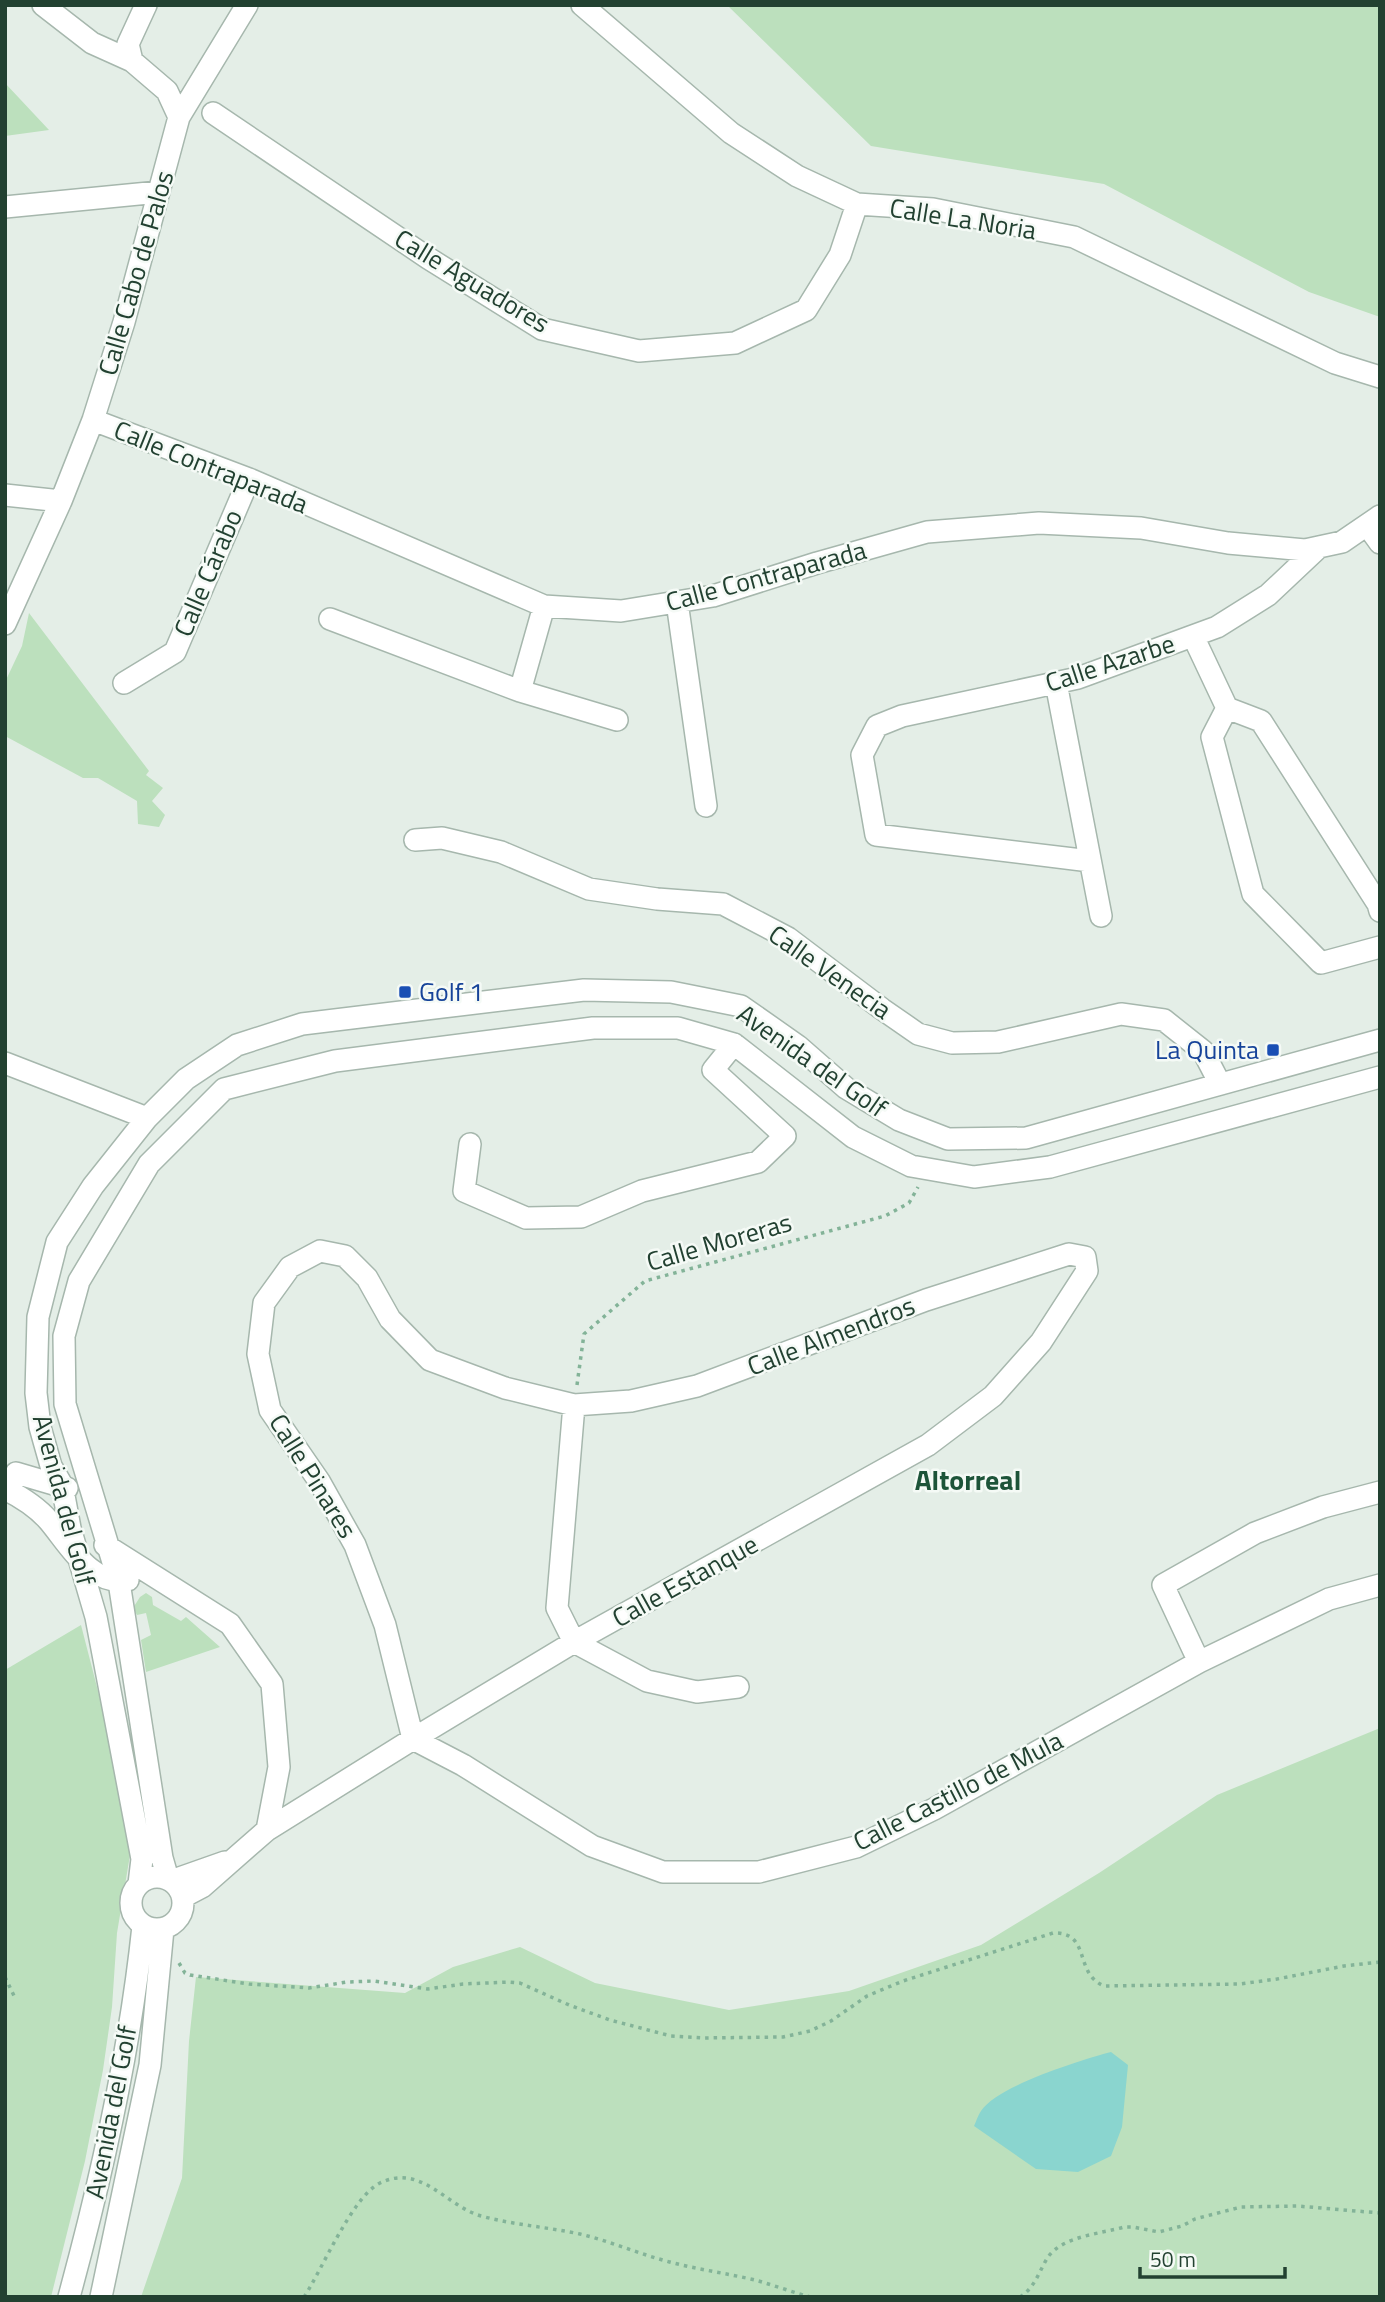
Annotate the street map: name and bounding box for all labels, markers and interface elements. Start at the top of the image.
street label: Calle Cabo de Palos [88,166,183,380]
street label: Calle La Noria [887,188,1039,249]
street label: Calle Aguadores [387,219,557,342]
street label: Calle Contraparada [108,410,314,523]
street label: Calle Cárabo [163,503,252,642]
street label: Calle Contraparada [661,530,871,621]
street label: Calle Azarbe [1040,623,1180,702]
street label: Calle Venecia [761,915,900,1028]
place label: Golf 1 [419,972,484,1011]
marker: Golf 1 [397,984,413,1000]
street label: Avenida del Golf [729,994,896,1127]
place label: La Quinta [1155,1030,1259,1069]
marker: La Quinta [1265,1042,1281,1058]
street label: Calle Moreras [642,1202,796,1281]
street label: Calle Almendros [741,1286,920,1385]
street label: Calle Pinares [260,1406,367,1545]
street label: Avenida del Golf [23,1410,106,1590]
district label: Altorreal [915,1458,1021,1501]
street label: Calle Estanque [605,1524,765,1637]
street label: Calle Castillo de Mula [846,1721,1069,1860]
street label: Avenida del Golf [75,2022,146,2202]
scale bar [1140,2236,1285,2280]
text: 50 m [1150,2243,1196,2275]

